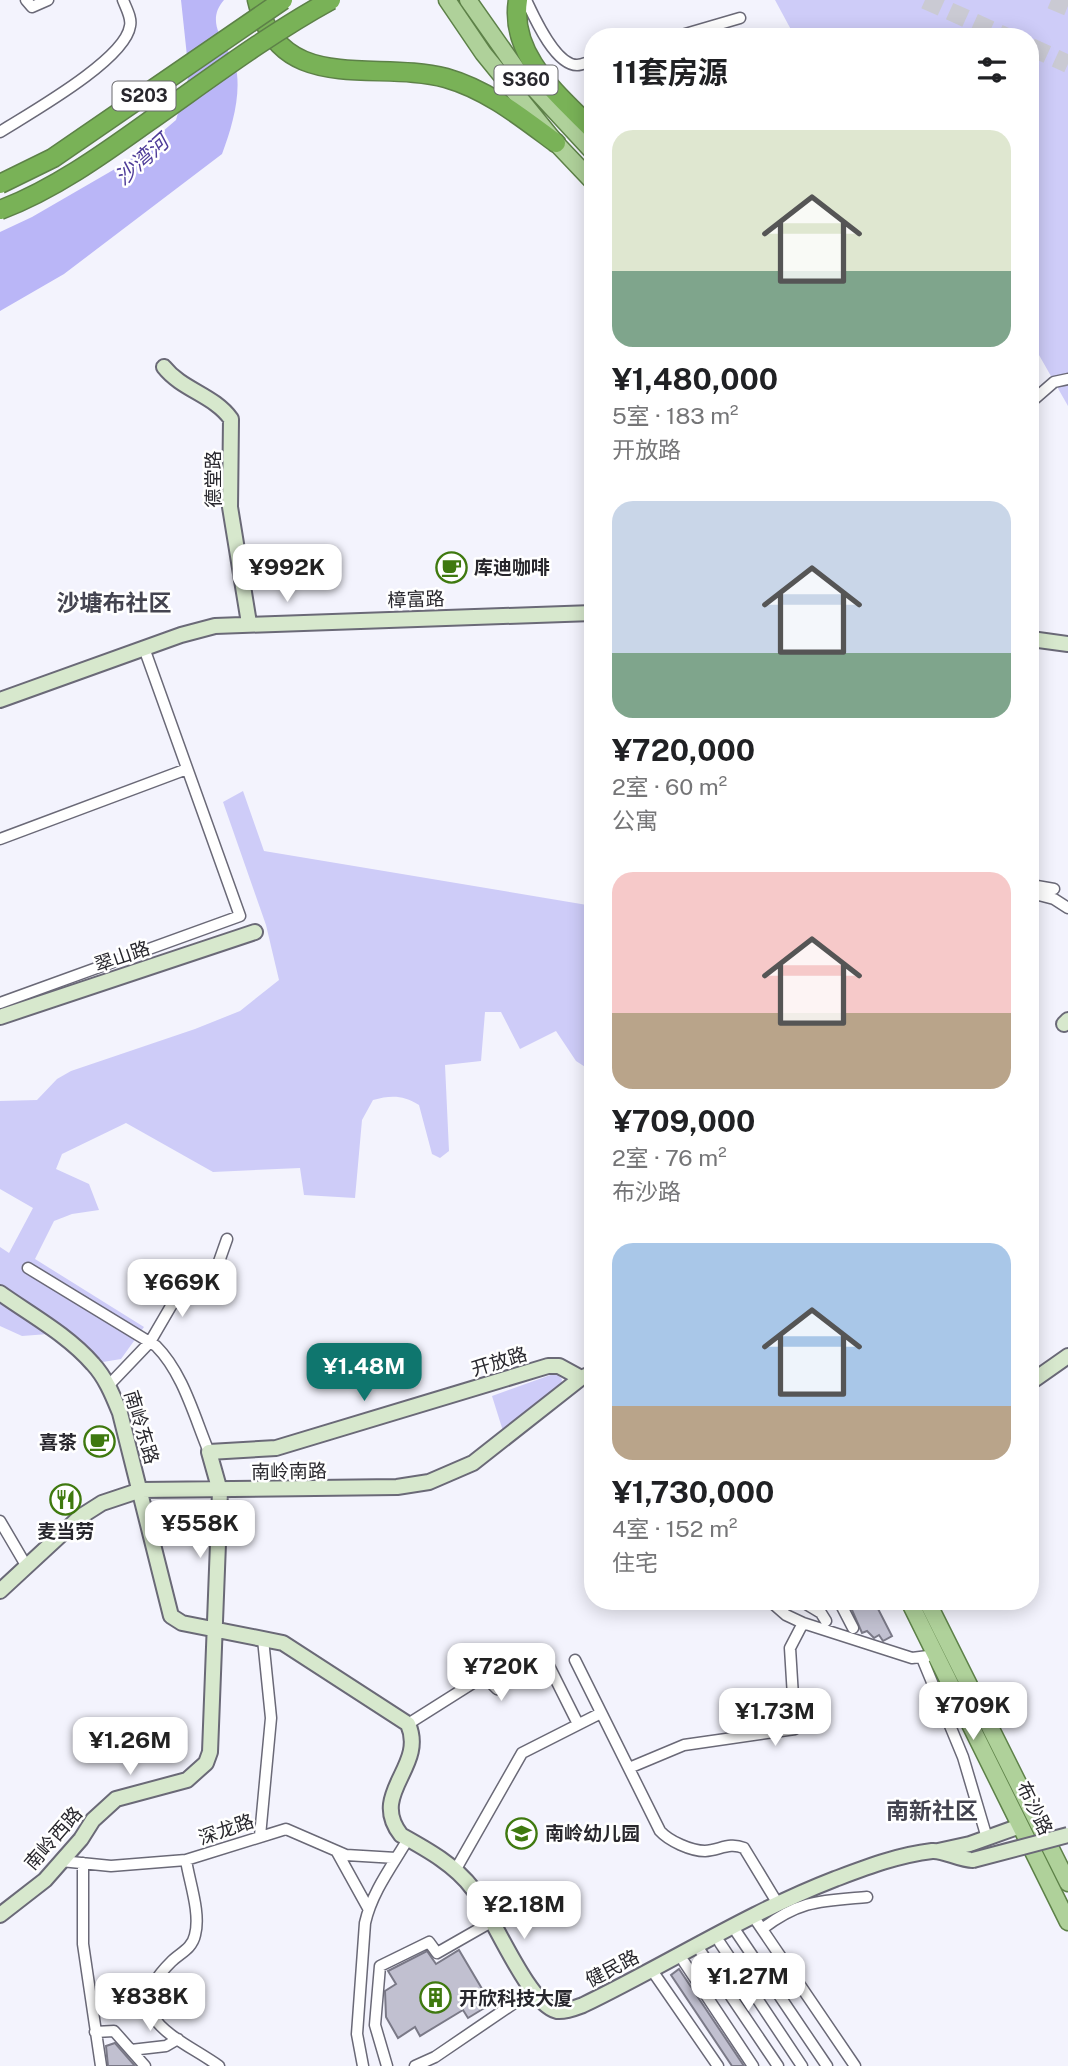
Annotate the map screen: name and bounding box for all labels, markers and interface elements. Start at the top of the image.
icon: filters [973,51,1011,89]
text: 11套房源 [612,54,728,90]
road number: S360 [494,66,558,94]
road number: S203 [113,82,176,110]
water label: 沙湾河 [110,127,176,190]
icon: home [749,176,875,302]
text: ¥1,480,000 [612,361,778,397]
text: 5室 · 183 m² [612,402,739,429]
text: 开放路 [612,436,681,463]
street label: 德堂路 [202,450,224,508]
pin: ¥992K [238,544,336,604]
icon: home [749,547,875,673]
cafe icon: 库迪咖啡 [434,550,468,584]
text: ¥992K [249,553,325,580]
place label: 库迪咖啡 [474,556,550,578]
street label: 樟富路 [387,587,445,611]
district label: 沙塘布社区 [57,589,172,616]
text: ¥720,000 [612,732,755,768]
text: 2室 · 60 m² [612,773,727,800]
text: 公寓 [612,807,658,834]
icon: home [749,918,875,1044]
street label: 翠山路 [91,936,153,976]
text: ¥709,000 [612,1103,755,1139]
text: 2室 · 76 m² [612,1144,727,1171]
text: 布沙路 [612,1178,681,1205]
pin: ¥669K [133,1260,231,1319]
text: ¥669K [143,1268,221,1295]
icon: home [749,1289,875,1415]
street label: 开放路 [469,1342,529,1380]
pin: ¥1.48M [307,1344,421,1403]
text: ¥1.48M [323,1352,405,1379]
street label: 南岭东路 [120,1387,164,1467]
cafe icon: 喜茶 [83,1425,117,1459]
place label: 喜茶 [39,1431,77,1453]
street label: 南岭南路 [251,1459,327,1483]
text: ¥1,730,000 [612,1474,774,1510]
restaurant icon: 麦当劳 [49,1483,83,1517]
pin: ¥558K [151,1500,249,1560]
text: ¥558K [161,1509,239,1536]
text: 4室 · 152 m² [612,1515,738,1542]
place label: 麦当劳 [37,1520,95,1542]
text: 住宅 [612,1549,658,1576]
pin: ¥720K [452,1644,550,1703]
text: ¥720K [463,1652,539,1679]
pin: ¥709K [924,1682,1022,1742]
pin: ¥1.73M [718,1688,832,1748]
text: ¥709K [935,1691,1011,1718]
text: ¥1.73M [735,1697,815,1724]
pin: ¥1.26M [73,1718,187,1777]
text: ¥1.26M [89,1726,171,1753]
street label: 布沙路 [1013,1778,1057,1838]
district label: 南新社区 [886,1797,978,1824]
street label: 南岭西路 [20,1802,86,1874]
street label: 深龙路 [195,1809,257,1849]
school or university icon: 南岭幼儿园 [505,1816,539,1850]
place label: 南岭幼儿园 [545,1822,640,1844]
pin: ¥2.18M [467,1882,581,1941]
text: ¥2.18M [483,1890,565,1917]
street label: 健民路 [582,1945,642,1991]
pin: ¥1.27M [691,1954,805,2013]
text: ¥1.27M [707,1962,789,1989]
pin: ¥838K [101,1974,199,2033]
building icon: 开欣科技大厦 [419,1981,453,2015]
text: ¥838K [111,1982,189,2009]
place label: 开欣科技大厦 [459,1987,573,2009]

